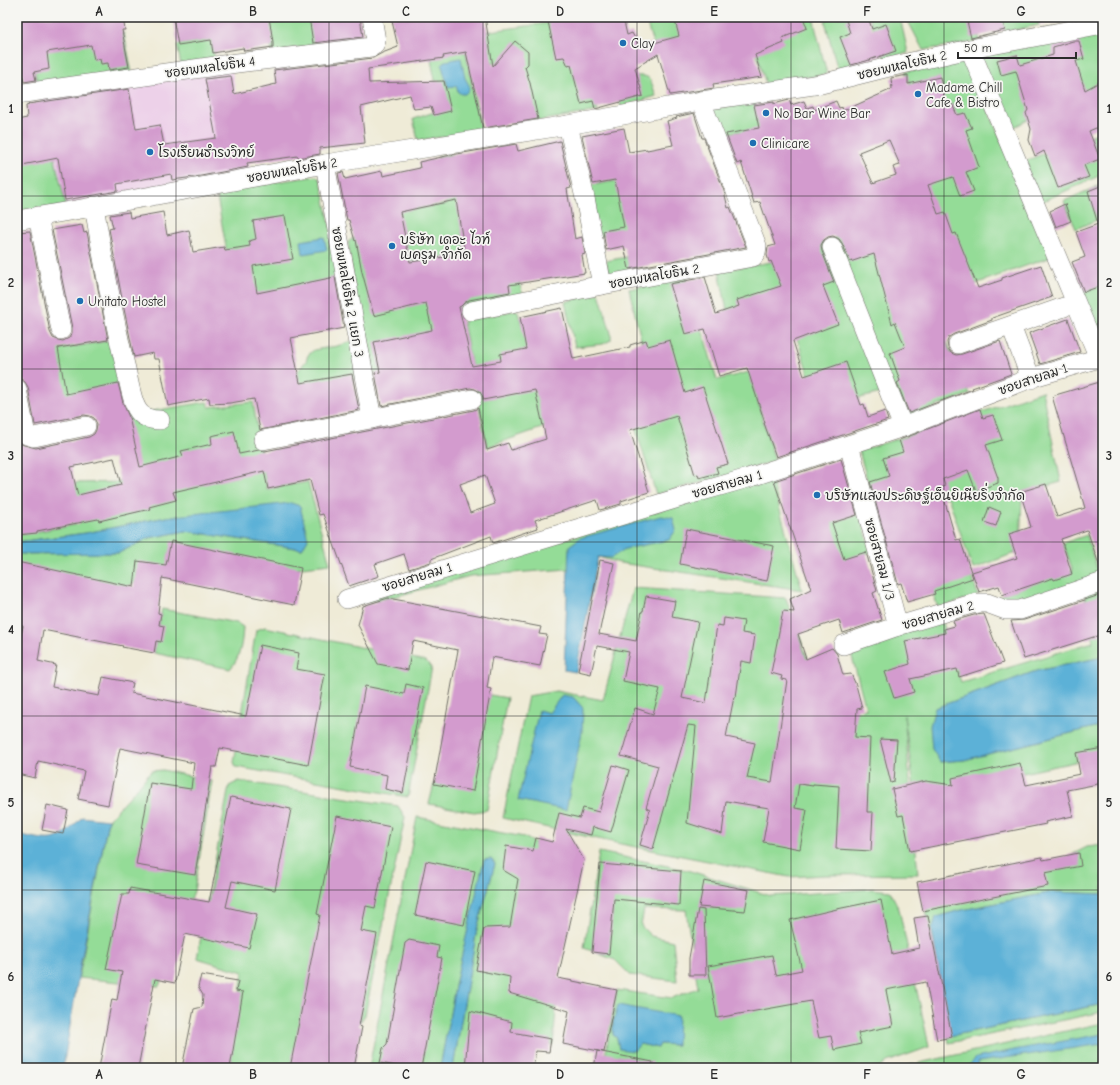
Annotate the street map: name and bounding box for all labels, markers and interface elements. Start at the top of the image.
text: A [95,4,103,19]
text: B [249,4,257,19]
text: C [402,4,410,19]
text: D [556,4,564,19]
text: E [710,4,718,19]
text: F [863,4,871,19]
text: G [1016,4,1026,19]
scale bar [958,34,1076,60]
place label: Clay [631,36,655,51]
marker: Clay [618,38,628,48]
text: 50 m [964,41,992,55]
street label: ซอยพหลโยธิน 2 [855,45,949,83]
street label: ซอยพหลโยธิน 4 [164,51,256,81]
place label: Madame Chill Cafe & Bistro [926,80,1002,110]
marker: Madame Chill Cafe & Bistro [913,89,923,99]
text: 1 [8,101,14,116]
text: 1 [1106,101,1112,116]
place label: No Bar Wine Bar [774,106,871,121]
marker: No Bar Wine Bar [761,108,771,118]
place label: Clinicare [761,136,810,151]
marker: Clinicare [748,138,758,148]
place label: โรงเรียนธำรงวิทย์ [158,143,255,160]
marker: โรงเรียนธำรงวิทย์ [145,147,155,157]
street label: ซอยพหลโยธิน 2 [245,153,339,185]
street label: ซอยพหลโยธิน 2 แยก 3 [329,225,369,358]
place label: บริษัท เดอะ ไวท์ เบครูม จำกัด [400,230,490,264]
marker: บริษัท เดอะ ไวท์ เบครูม จำกัด [387,241,397,251]
street label: ซอยพหลโยธิน 2 [607,259,701,291]
text: 2 [8,275,14,290]
text: 2 [1106,275,1112,290]
place label: Unitato Hostel [88,294,166,309]
marker: Unitato Hostel [75,296,85,306]
street label: ซอยสายลม 1 [996,360,1070,398]
text: 3 [8,448,14,463]
text: 3 [1106,448,1112,463]
street label: ซอยสายลม 1 [690,467,764,501]
place label: บริษัทแสงประดิษฐ์เอ็นยิเนียริ่งจำกัด [825,482,1025,504]
marker: บริษัทแสงประดิษฐ์เอ็นยิเนียริ่งจำกัด [812,490,822,500]
street label: ซอยสายลม 1/3 [862,516,898,602]
street label: ซอยสายลม 1 [380,559,454,595]
street label: ซอยสายลม 2 [900,598,976,632]
text: 4 [8,622,14,637]
text: 4 [1106,622,1112,637]
text: 5 [8,795,15,810]
text: 5 [1106,795,1113,810]
text: 6 [8,969,15,984]
text: 6 [1106,969,1113,984]
text: A [95,1067,103,1082]
text: B [249,1067,257,1082]
text: C [402,1067,410,1082]
text: D [556,1067,564,1082]
text: E [710,1067,718,1082]
text: F [863,1067,871,1082]
text: G [1016,1067,1026,1082]

